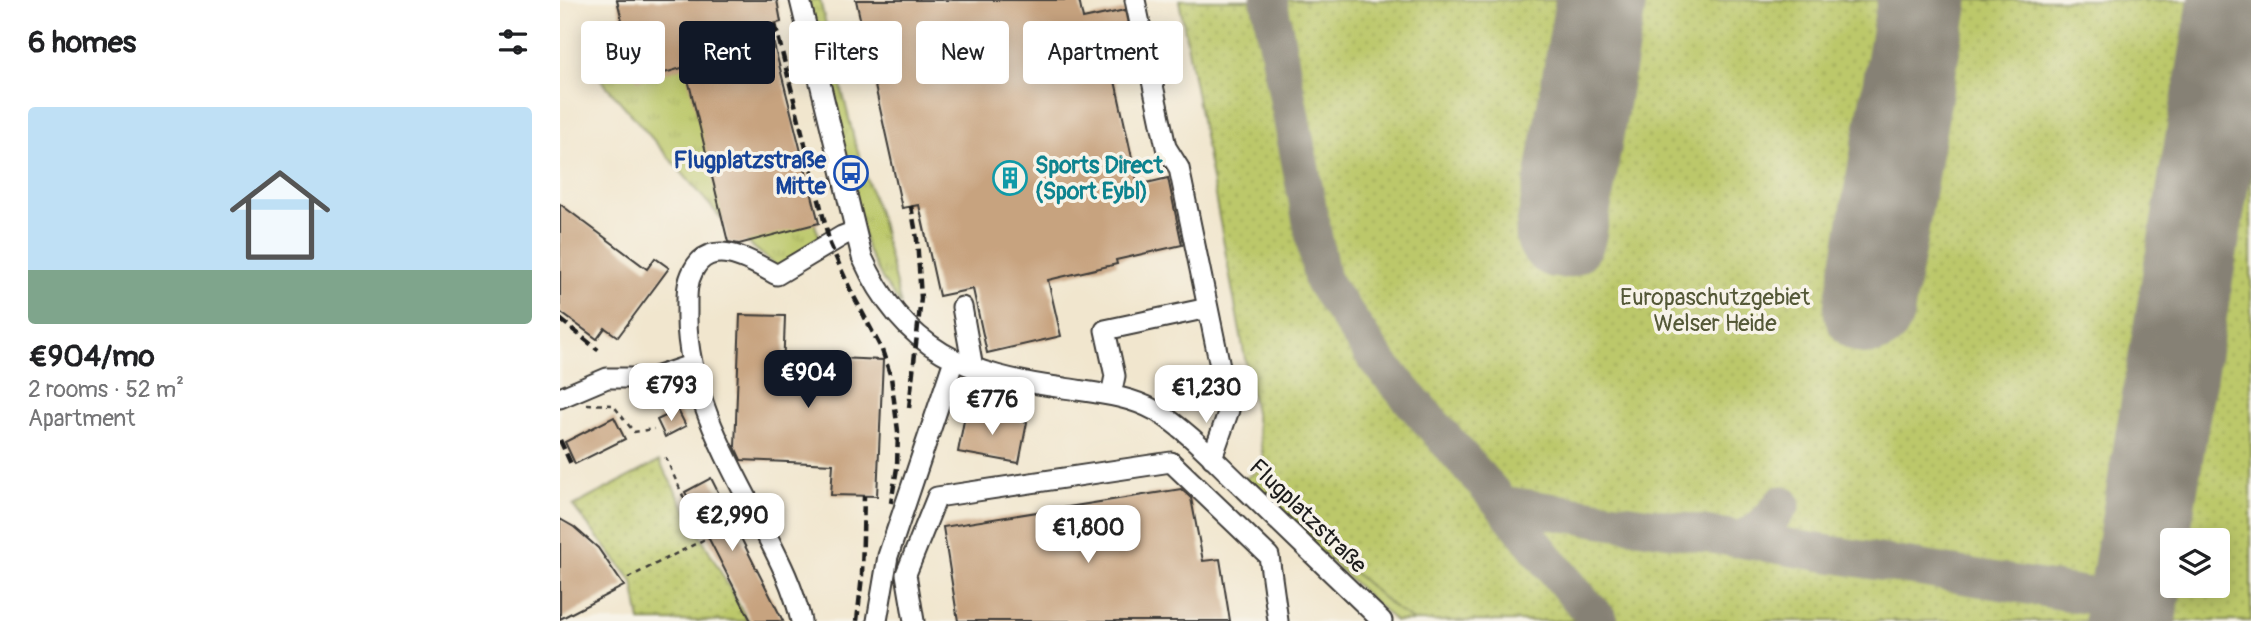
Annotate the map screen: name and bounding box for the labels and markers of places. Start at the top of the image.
place label: Flugplatzstraße Mitte [674,146,827,201]
place label: Sports Direct (Sport Eybl) [1035,151,1164,206]
bus stop icon: Flugplatzstraße Mitte [832,154,870,192]
building icon: Sports Direct (Sport Eybl) [991,159,1029,197]
pin: €904 [767,350,849,410]
pin: €793 [630,364,712,423]
pin: €1,230 [1149,366,1263,425]
pin: €776 [951,378,1033,437]
pin: €2,990 [675,494,789,553]
pin: €1,800 [1031,505,1145,565]

